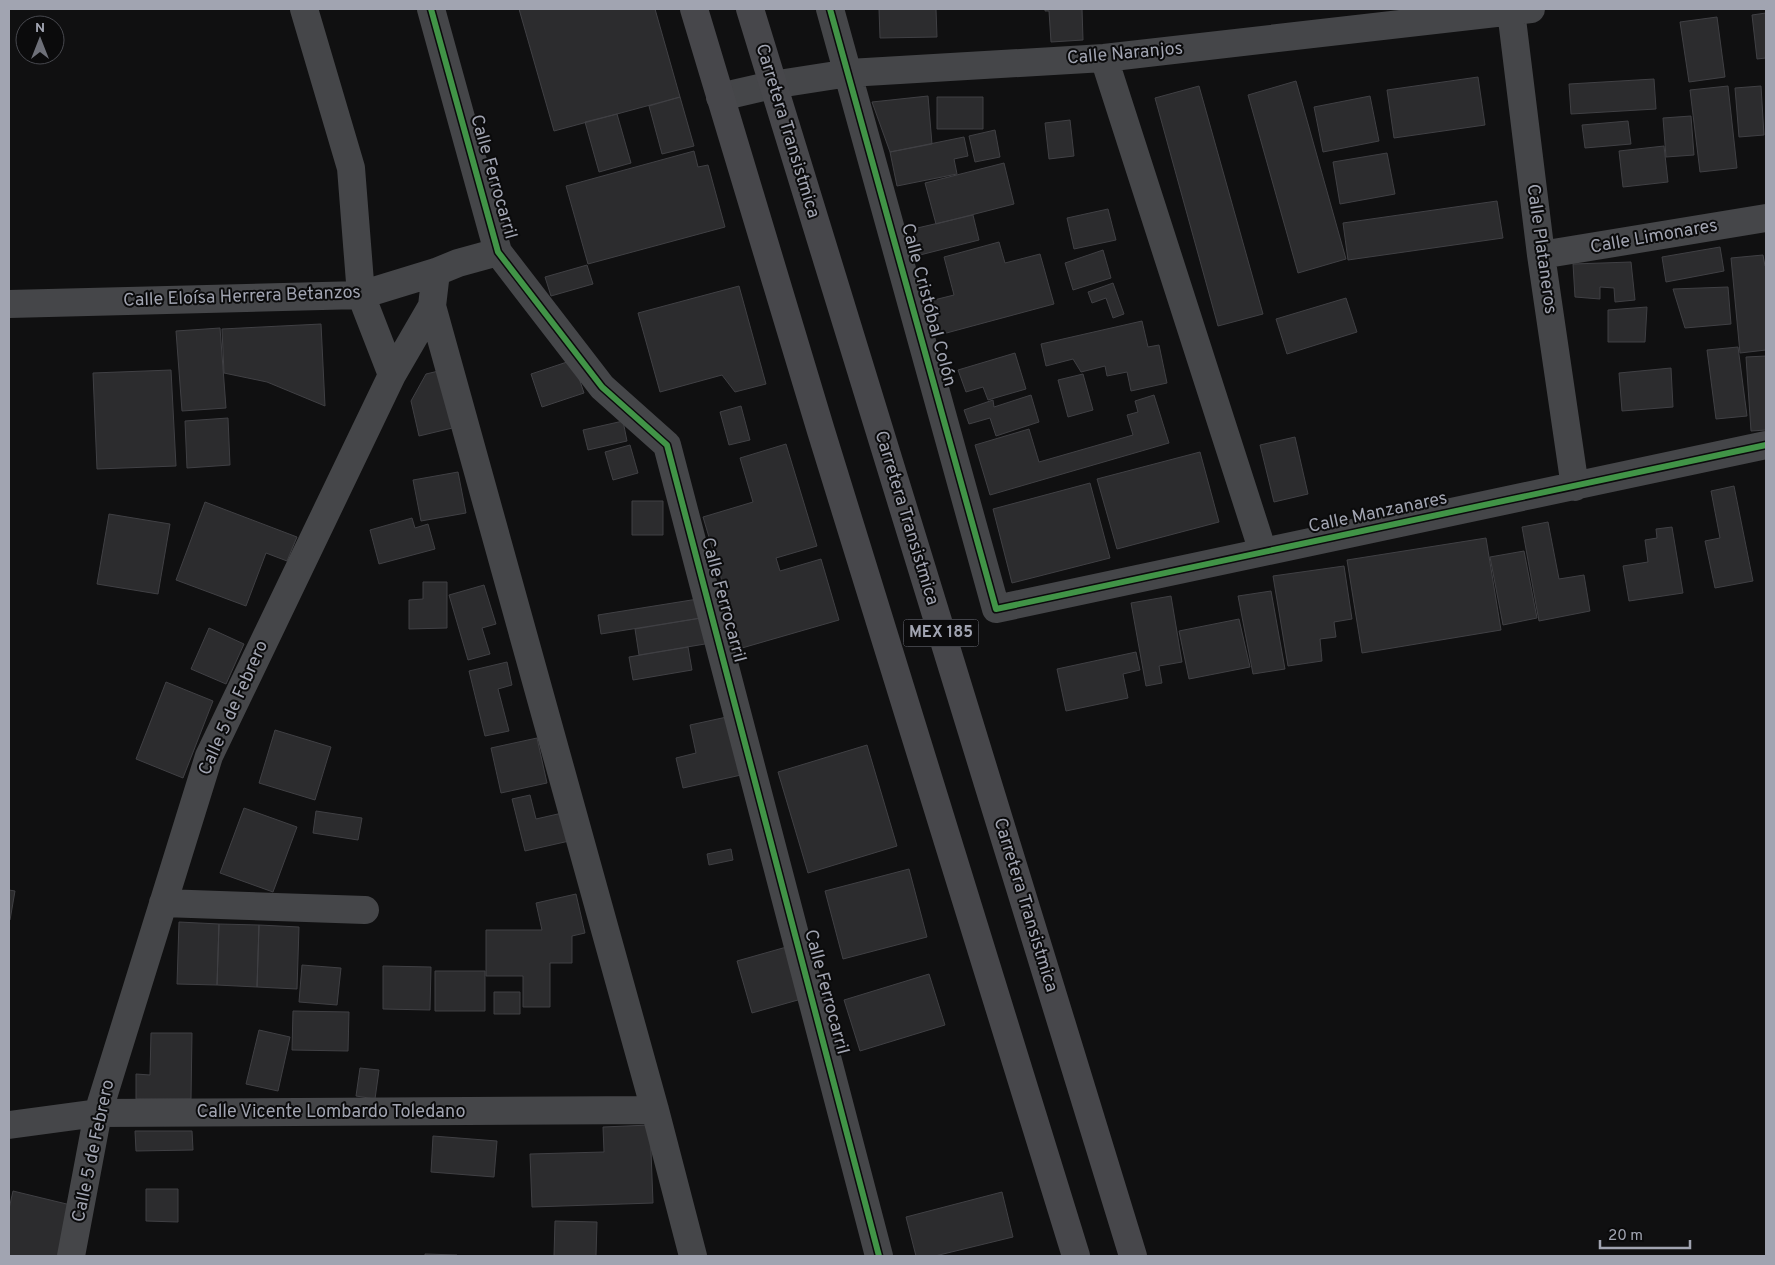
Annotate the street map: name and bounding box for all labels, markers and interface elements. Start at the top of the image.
north arrow [15,15,65,65]
text: N [35,20,45,37]
street label: Calle Naranjos [1066,37,1184,71]
street label: Carretera Transistmica [749,41,825,221]
street label: Calle Ferrocarril [464,112,522,242]
street label: Calle Plataneros [1520,182,1562,316]
street label: Calle Limonares [1588,214,1720,260]
street label: Calle Cristóbal Colón [895,221,961,389]
street label: Calle Eloísa Herrera Betanzos [123,281,361,313]
street label: Carretera Transistmica [868,428,944,608]
street label: Calle Manzanares [1306,487,1450,539]
street label: Calle Ferrocarril [695,535,751,665]
road number: MEX 185 [904,620,978,646]
street label: Calle 5 de Febrero [194,637,274,779]
street label: Carretera Transistmica [987,815,1063,995]
street label: Calle Ferrocarril [798,927,854,1057]
street label: Calle 5 de Febrero [68,1078,120,1224]
street label: Calle Vicente Lombardo Toledano [197,1101,465,1124]
scale bar [1600,1218,1690,1250]
text: 20 m [1608,1227,1643,1246]

